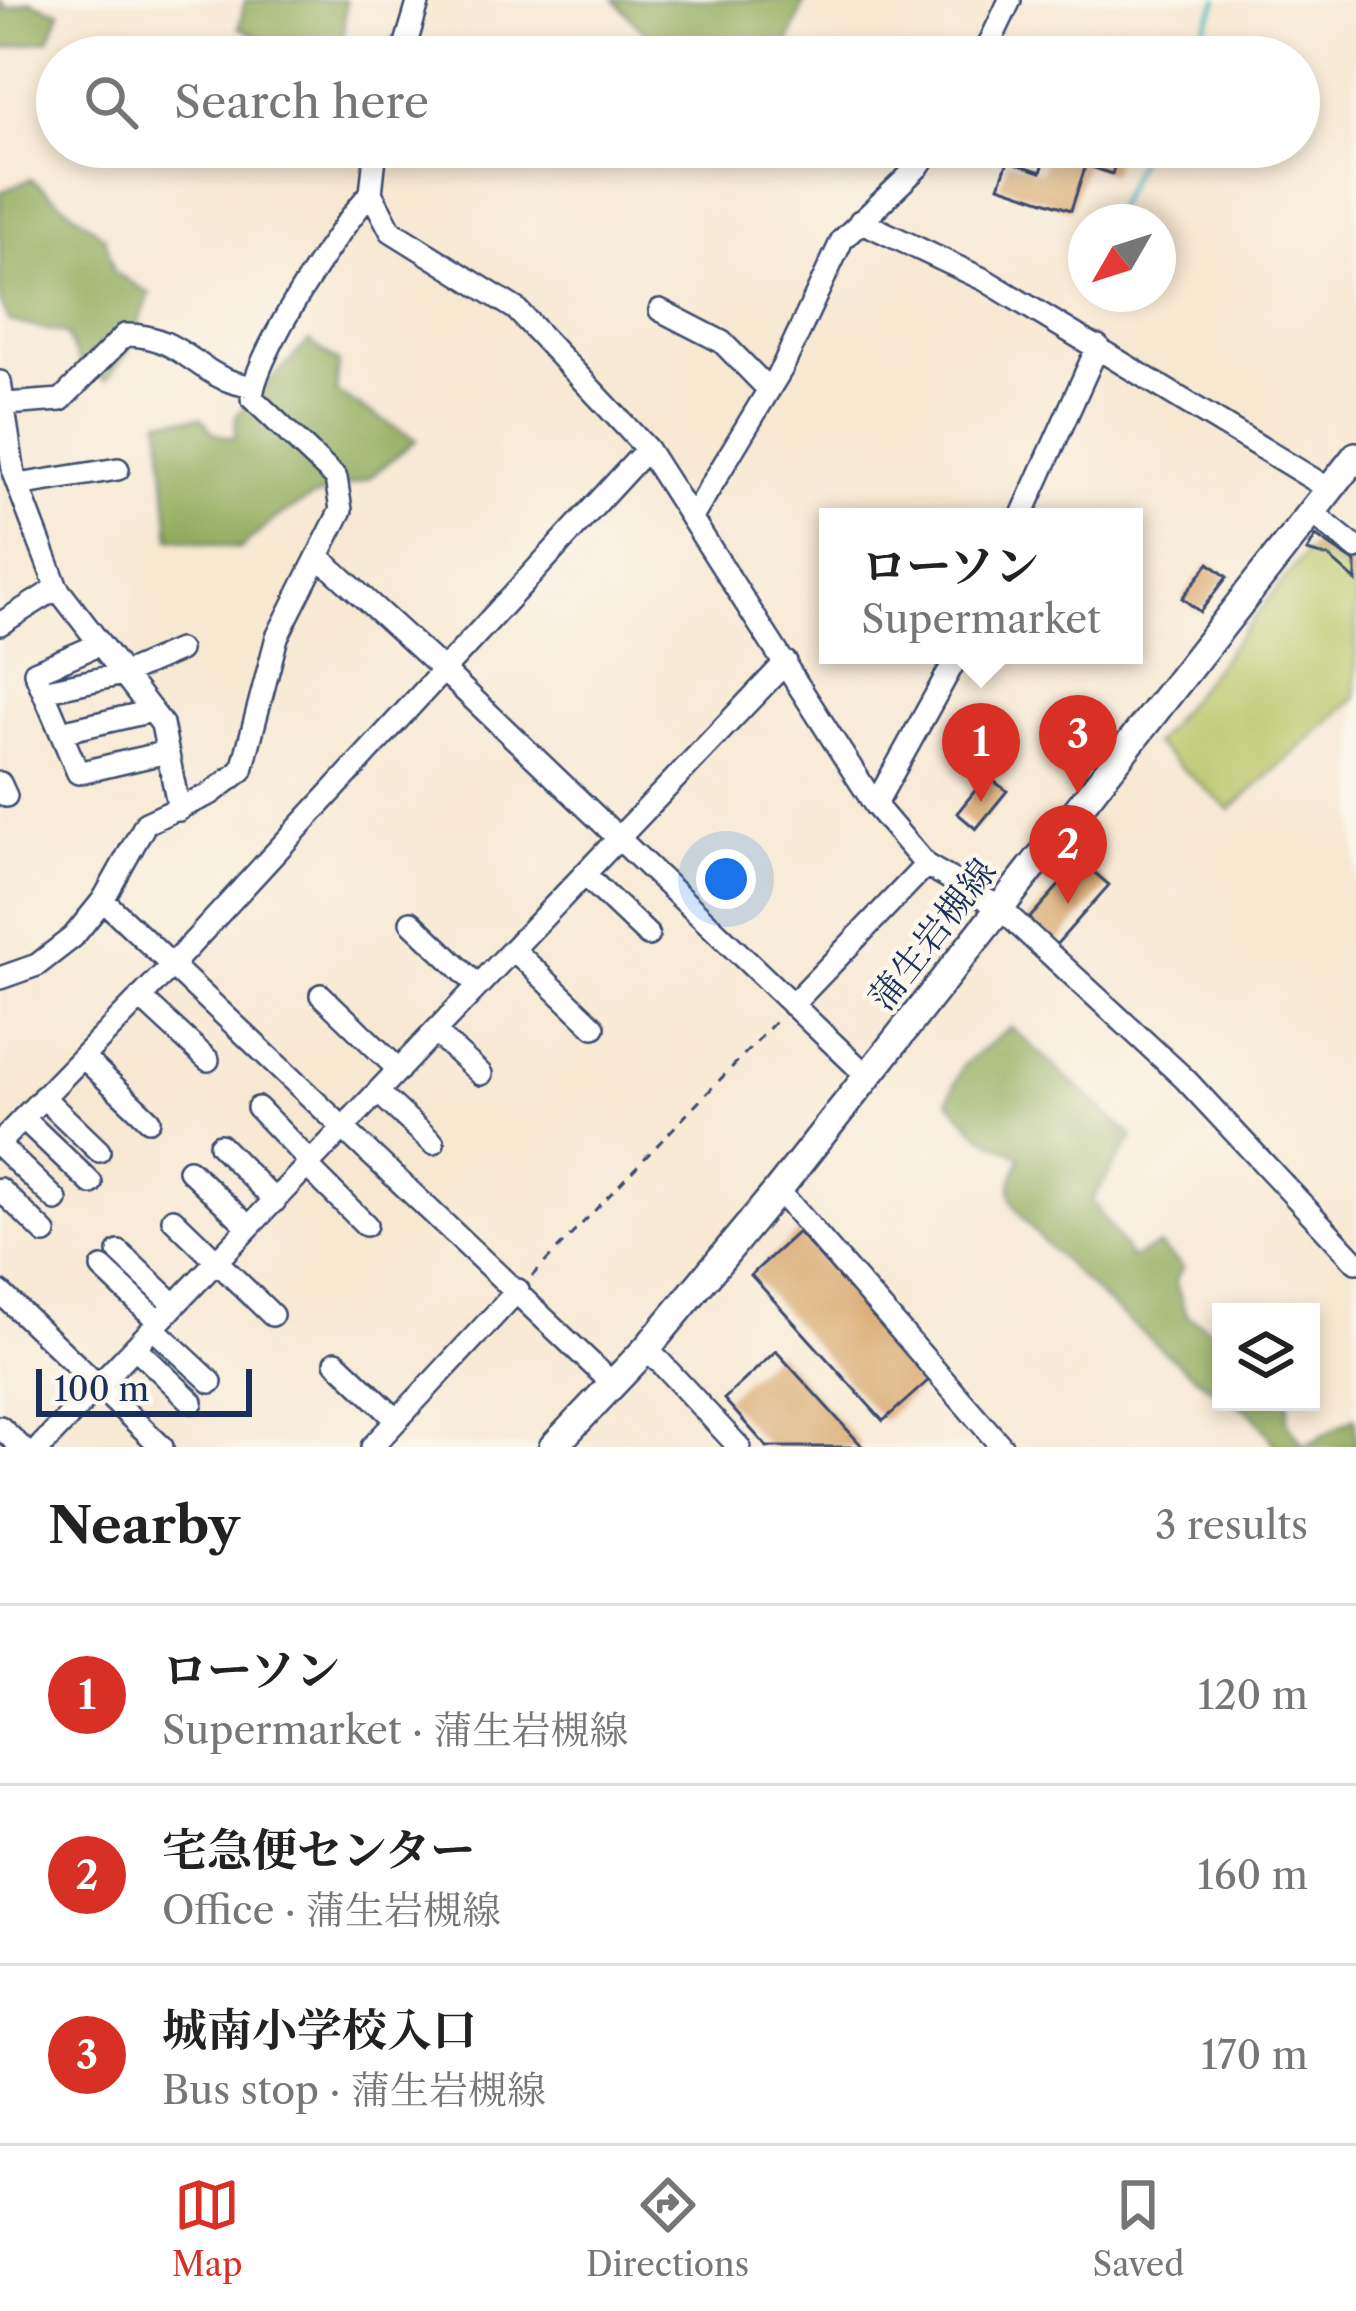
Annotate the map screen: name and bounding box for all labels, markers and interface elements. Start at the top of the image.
search box [36,36,1320,168]
icon: search [78,69,144,135]
text: Search here [174,74,429,130]
north arrow [1068,204,1176,312]
popup [819,508,1143,664]
text: ローソン [861,538,1039,594]
text: Supermarket [861,595,1101,643]
pin: 3 [1039,695,1117,794]
pin: 1 [942,703,1020,802]
pin: 2 [1029,805,1107,904]
your location [696,849,756,909]
street label: 蒲生岩槻線 [859,850,1005,1018]
map controls [1212,1303,1320,1411]
button: layers [1212,1303,1320,1411]
scale bar [36,1363,252,1416]
text: 100 m [54,1369,149,1410]
text: Nearby [48,1494,240,1556]
text: 3 results [1155,1501,1308,1549]
text: ローソン [162,1642,340,1698]
text: 1 [78,1671,96,1719]
text: 120 m [1198,1671,1308,1719]
text: Supermarket · 蒲生岩槻線 [162,1706,628,1754]
text: 宅急便センター [162,1822,475,1878]
text: 2 [75,1851,99,1899]
text: 160 m [1197,1851,1308,1899]
text: Office · 蒲生岩槻線 [162,1886,501,1934]
text: 城南小学校入口 [162,2002,477,2058]
text: 3 [76,2031,98,2079]
text: 170 m [1201,2031,1308,2079]
text: Bus stop · 蒲生岩槻線 [162,2066,546,2114]
tab: Map [172,2172,243,2285]
tab: Directions [586,2172,749,2285]
tab: Saved [1093,2172,1184,2285]

